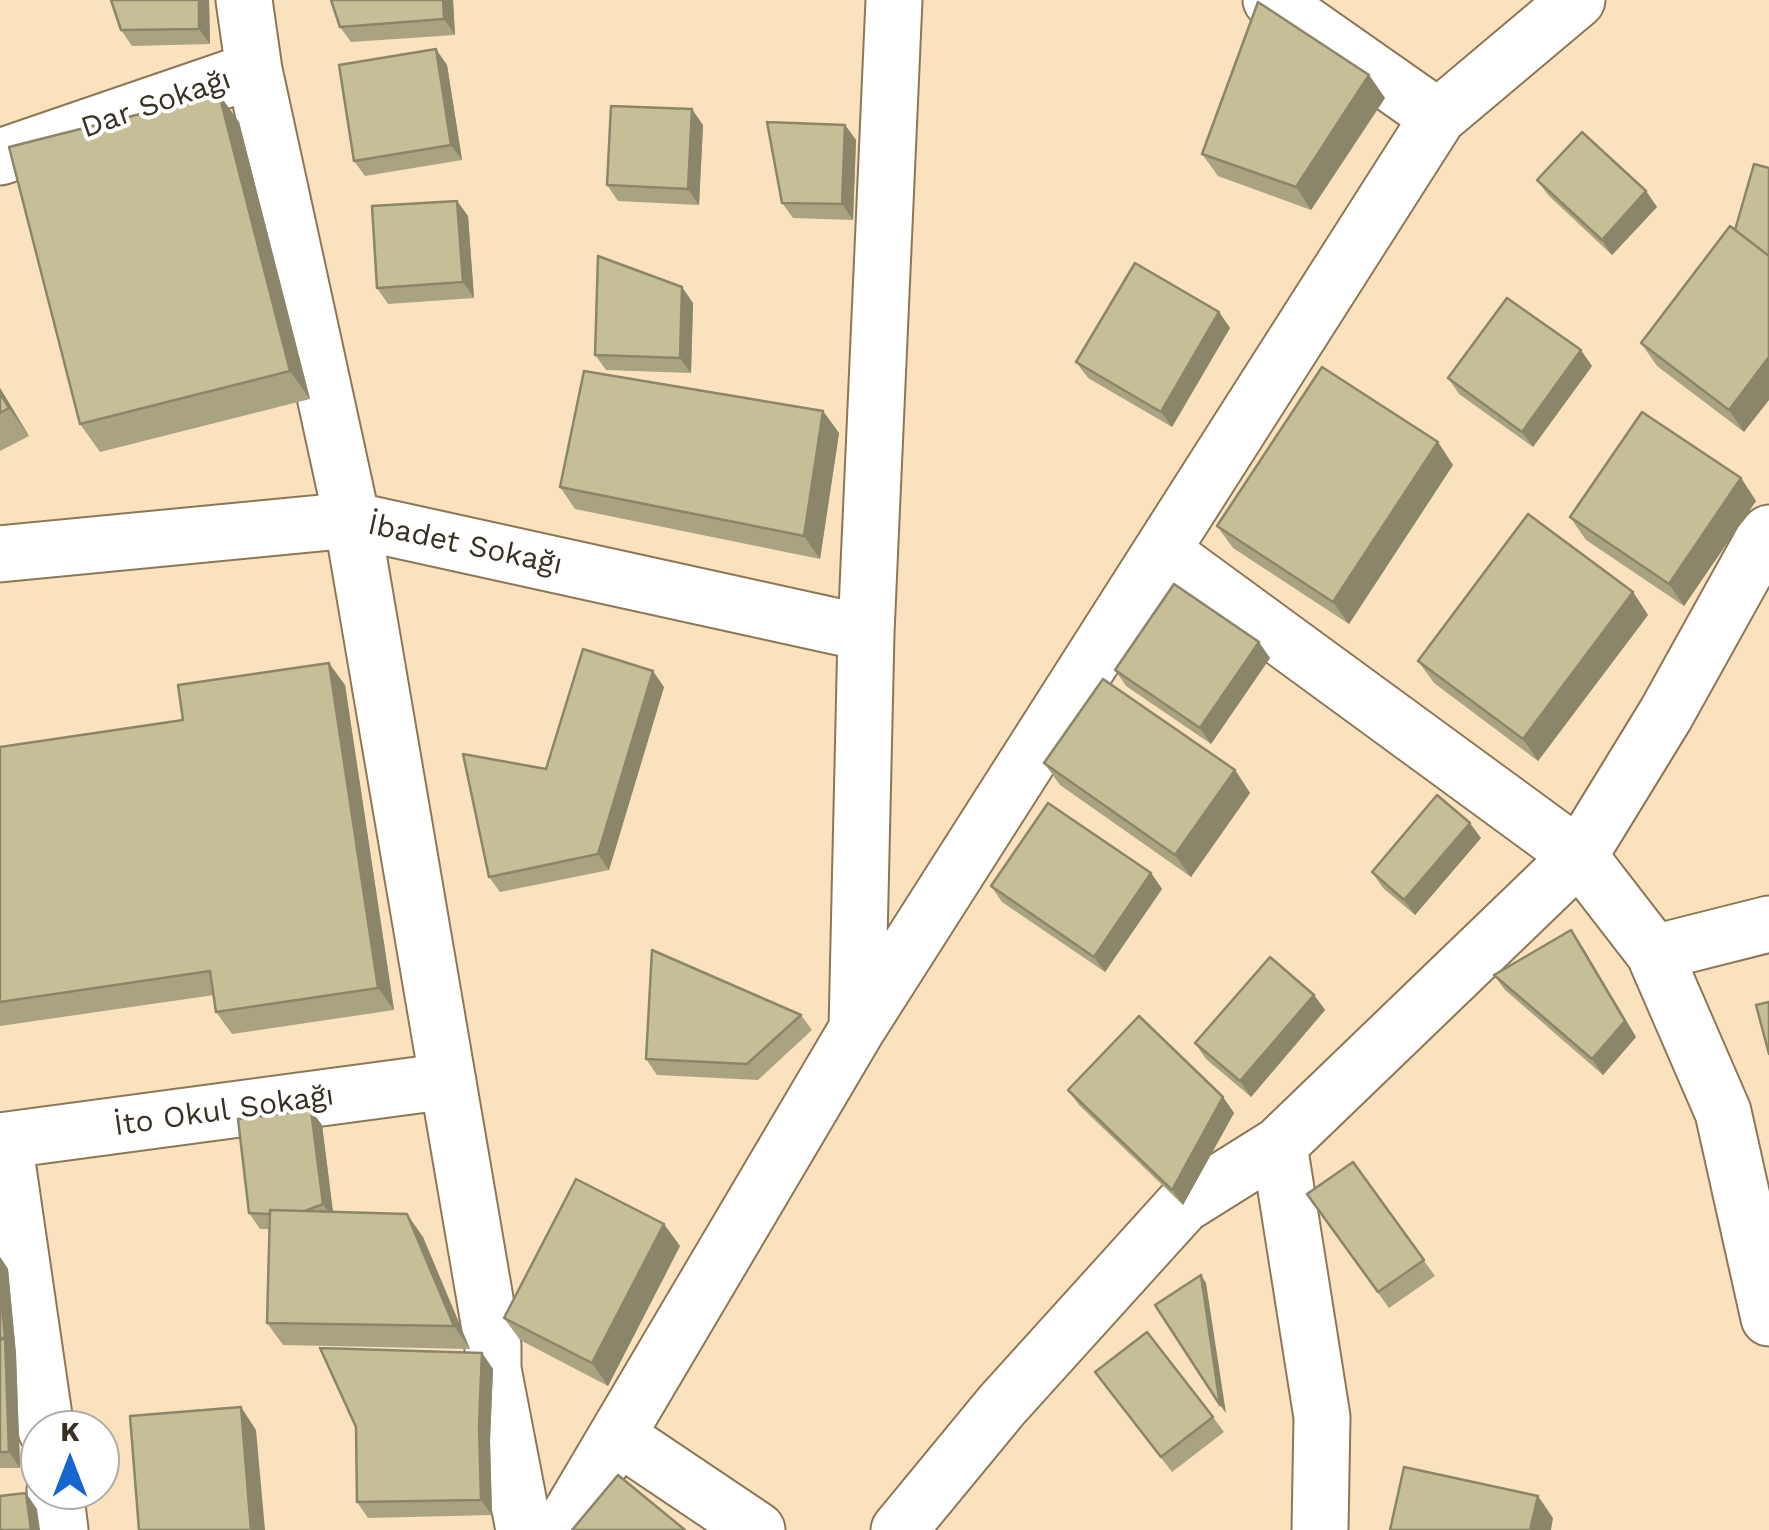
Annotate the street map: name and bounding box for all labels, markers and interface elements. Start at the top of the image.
street label: Dar Sokağı [76,62,236,146]
street label: İbadet Sokağı [364,507,566,583]
street label: İto Okul Sokağı [112,1078,336,1144]
north arrow [20,1410,120,1510]
text: K [60,1415,80,1448]

